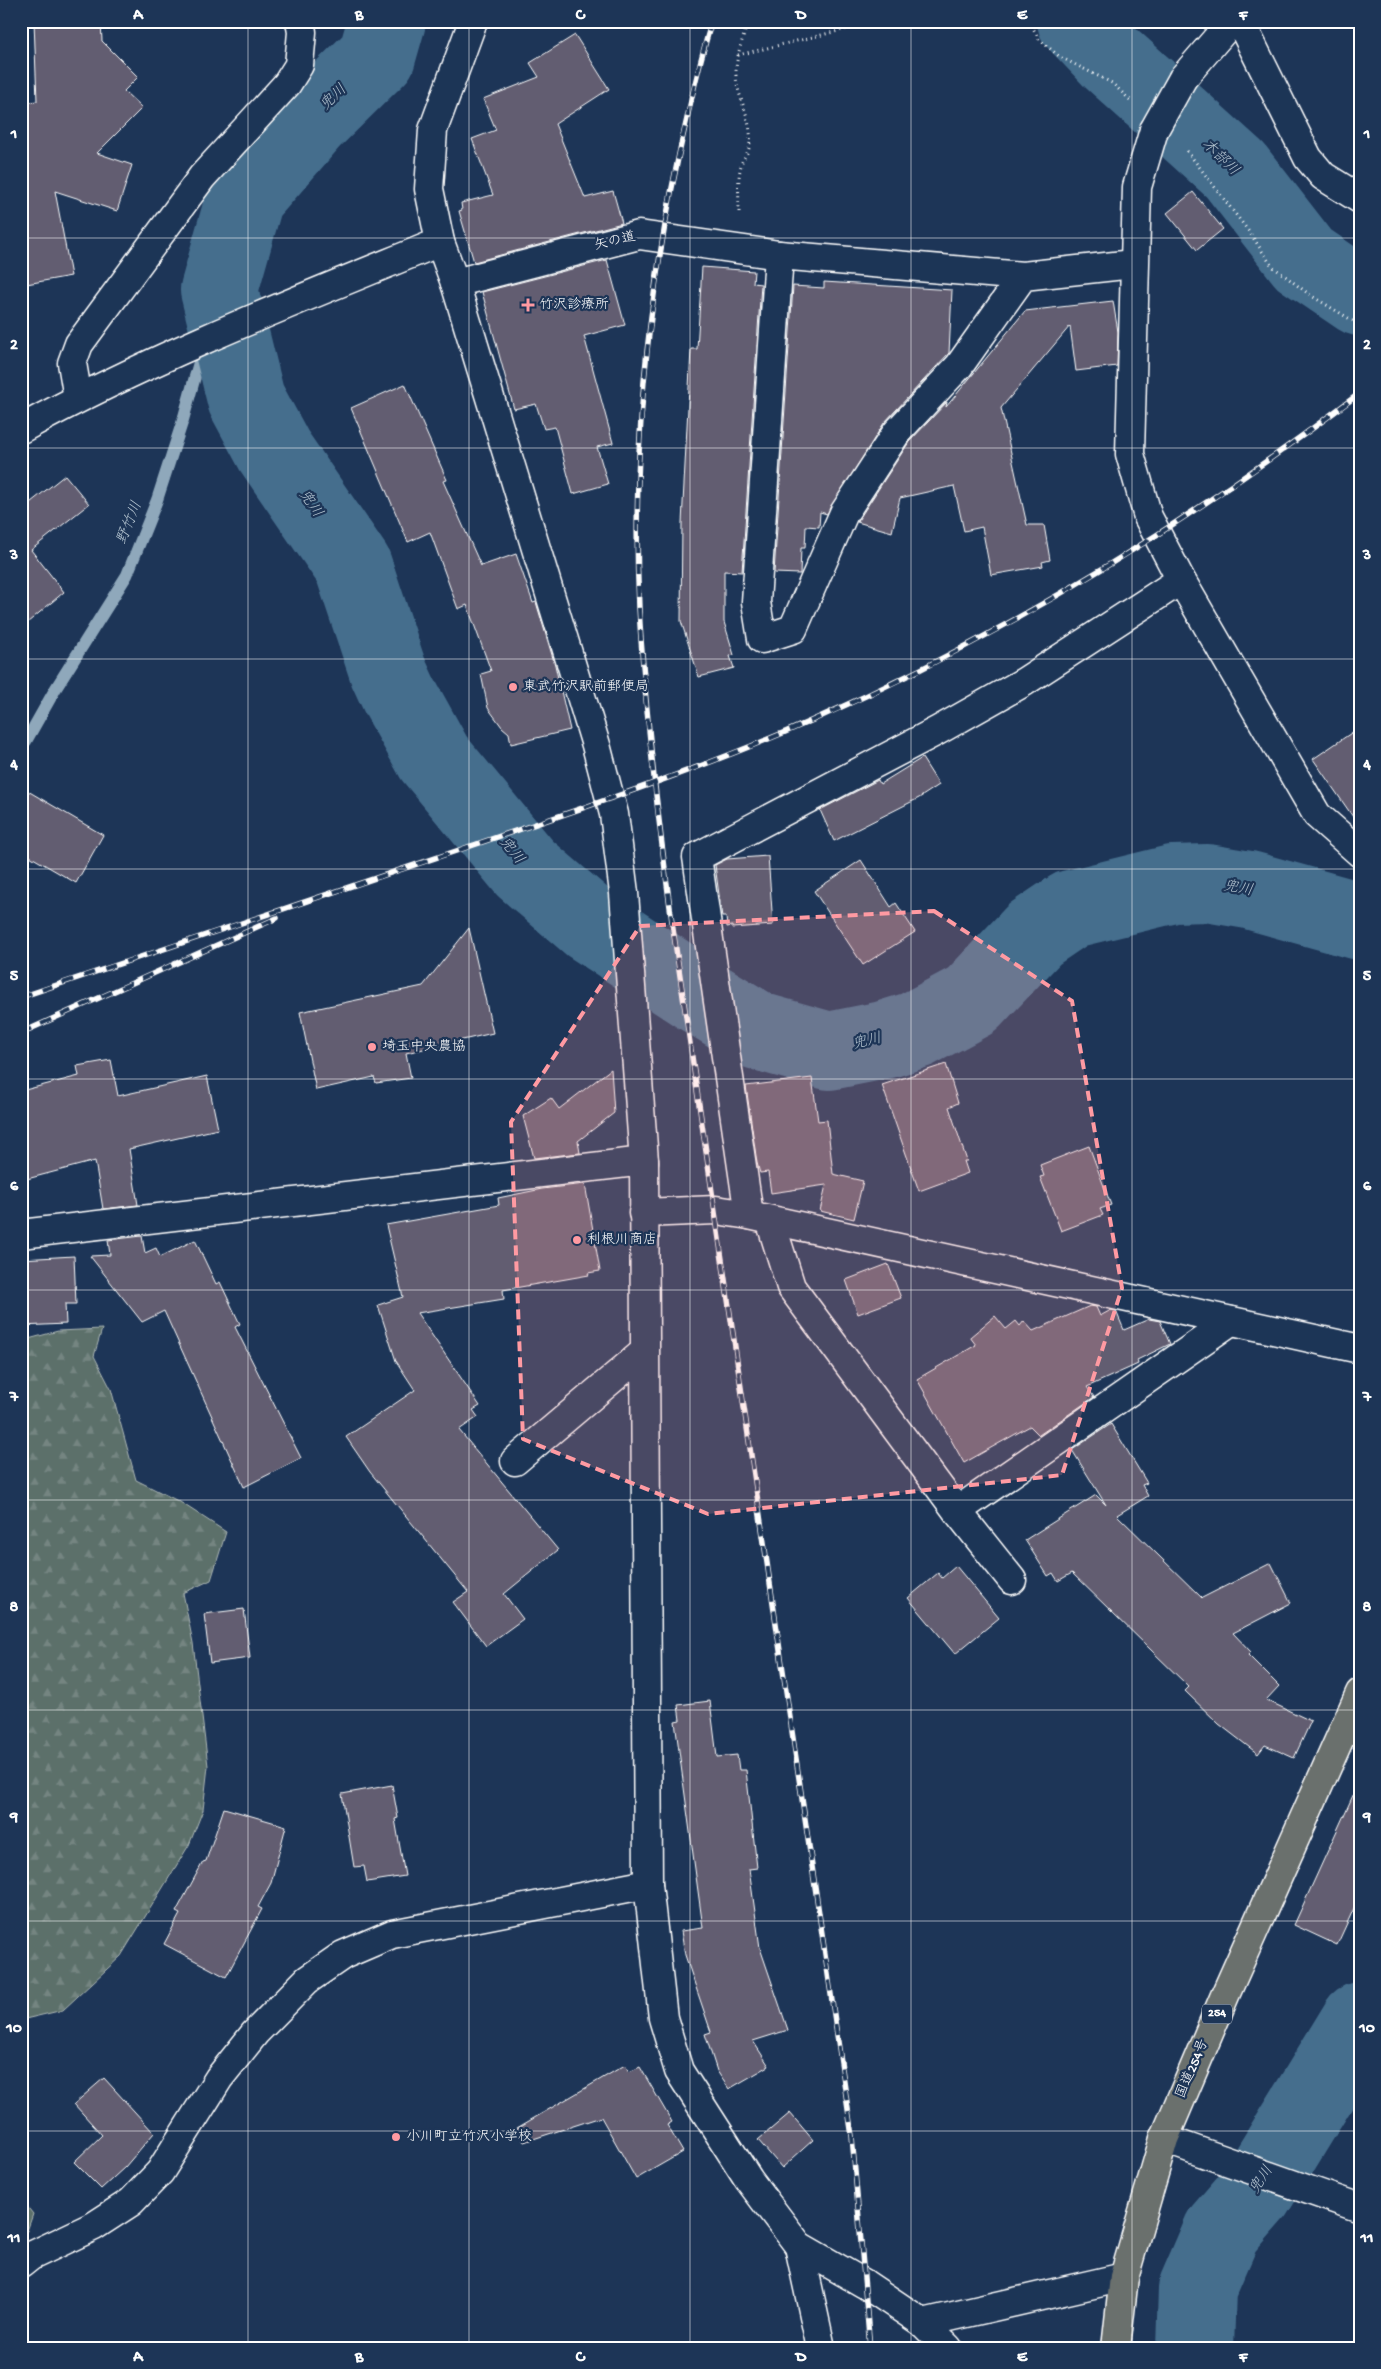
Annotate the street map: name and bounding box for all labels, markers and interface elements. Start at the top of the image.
text: A [132,7,144,26]
text: B [354,7,364,26]
text: C [575,7,586,26]
text: D [794,7,807,26]
text: E [1017,7,1028,26]
text: F [1238,7,1249,26]
water label: 兜川 [316,80,351,115]
text: 1 [10,126,17,145]
text: 1 [1363,126,1370,145]
water label: 木部川 [1198,135,1243,180]
street label: 矢の道 [593,229,637,255]
place label: 竹沢診療所 [539,297,609,314]
marker: 竹沢診療所 [521,298,535,312]
text: 2 [10,337,18,356]
text: 2 [1363,337,1371,356]
water label: 兜川 [294,486,327,521]
water label: 野竹川 [113,499,147,547]
text: 3 [9,547,18,566]
text: 3 [1362,547,1371,566]
place label: 東武竹沢駅前郵便局 [523,678,649,696]
marker: 東武竹沢駅前郵便局 [507,681,519,693]
text: 4 [9,757,18,776]
text: 4 [1362,757,1371,776]
water label: 兜川 [495,833,528,868]
water label: 兜川 [1222,877,1255,900]
text: 5 [10,968,19,987]
text: 5 [1363,968,1372,987]
water label: 兜川 [850,1029,884,1054]
place label: 埼玉中央農協 [382,1039,466,1056]
marker: 埼玉中央農協 [366,1041,378,1053]
text: 6 [10,1178,19,1197]
text: 6 [1363,1178,1372,1197]
place label: 利根川商店 [587,1232,657,1249]
marker: 利根川商店 [571,1234,583,1246]
text: 7 [9,1389,19,1408]
text: 7 [1362,1389,1372,1408]
text: 8 [10,1599,19,1618]
text: 8 [1363,1599,1372,1618]
text: 9 [9,1809,18,1828]
text: 9 [1362,1809,1371,1828]
road number: 254 [1202,2005,1232,2024]
text: 10 [5,2020,22,2039]
text: 10 [1358,2020,1375,2039]
street label: 国道254号 [1173,2037,1213,2101]
place label: 小川町立竹沢小学校 [406,2129,532,2146]
marker: 小川町立竹沢小学校 [390,2131,402,2143]
water label: 兜川 [1245,2162,1278,2197]
text: 11 [7,2230,20,2249]
text: 11 [1360,2230,1373,2249]
text: A [132,2349,144,2368]
text: B [354,2349,364,2368]
text: C [575,2349,586,2368]
text: D [794,2349,807,2368]
text: E [1017,2349,1028,2368]
text: F [1238,2349,1249,2368]

